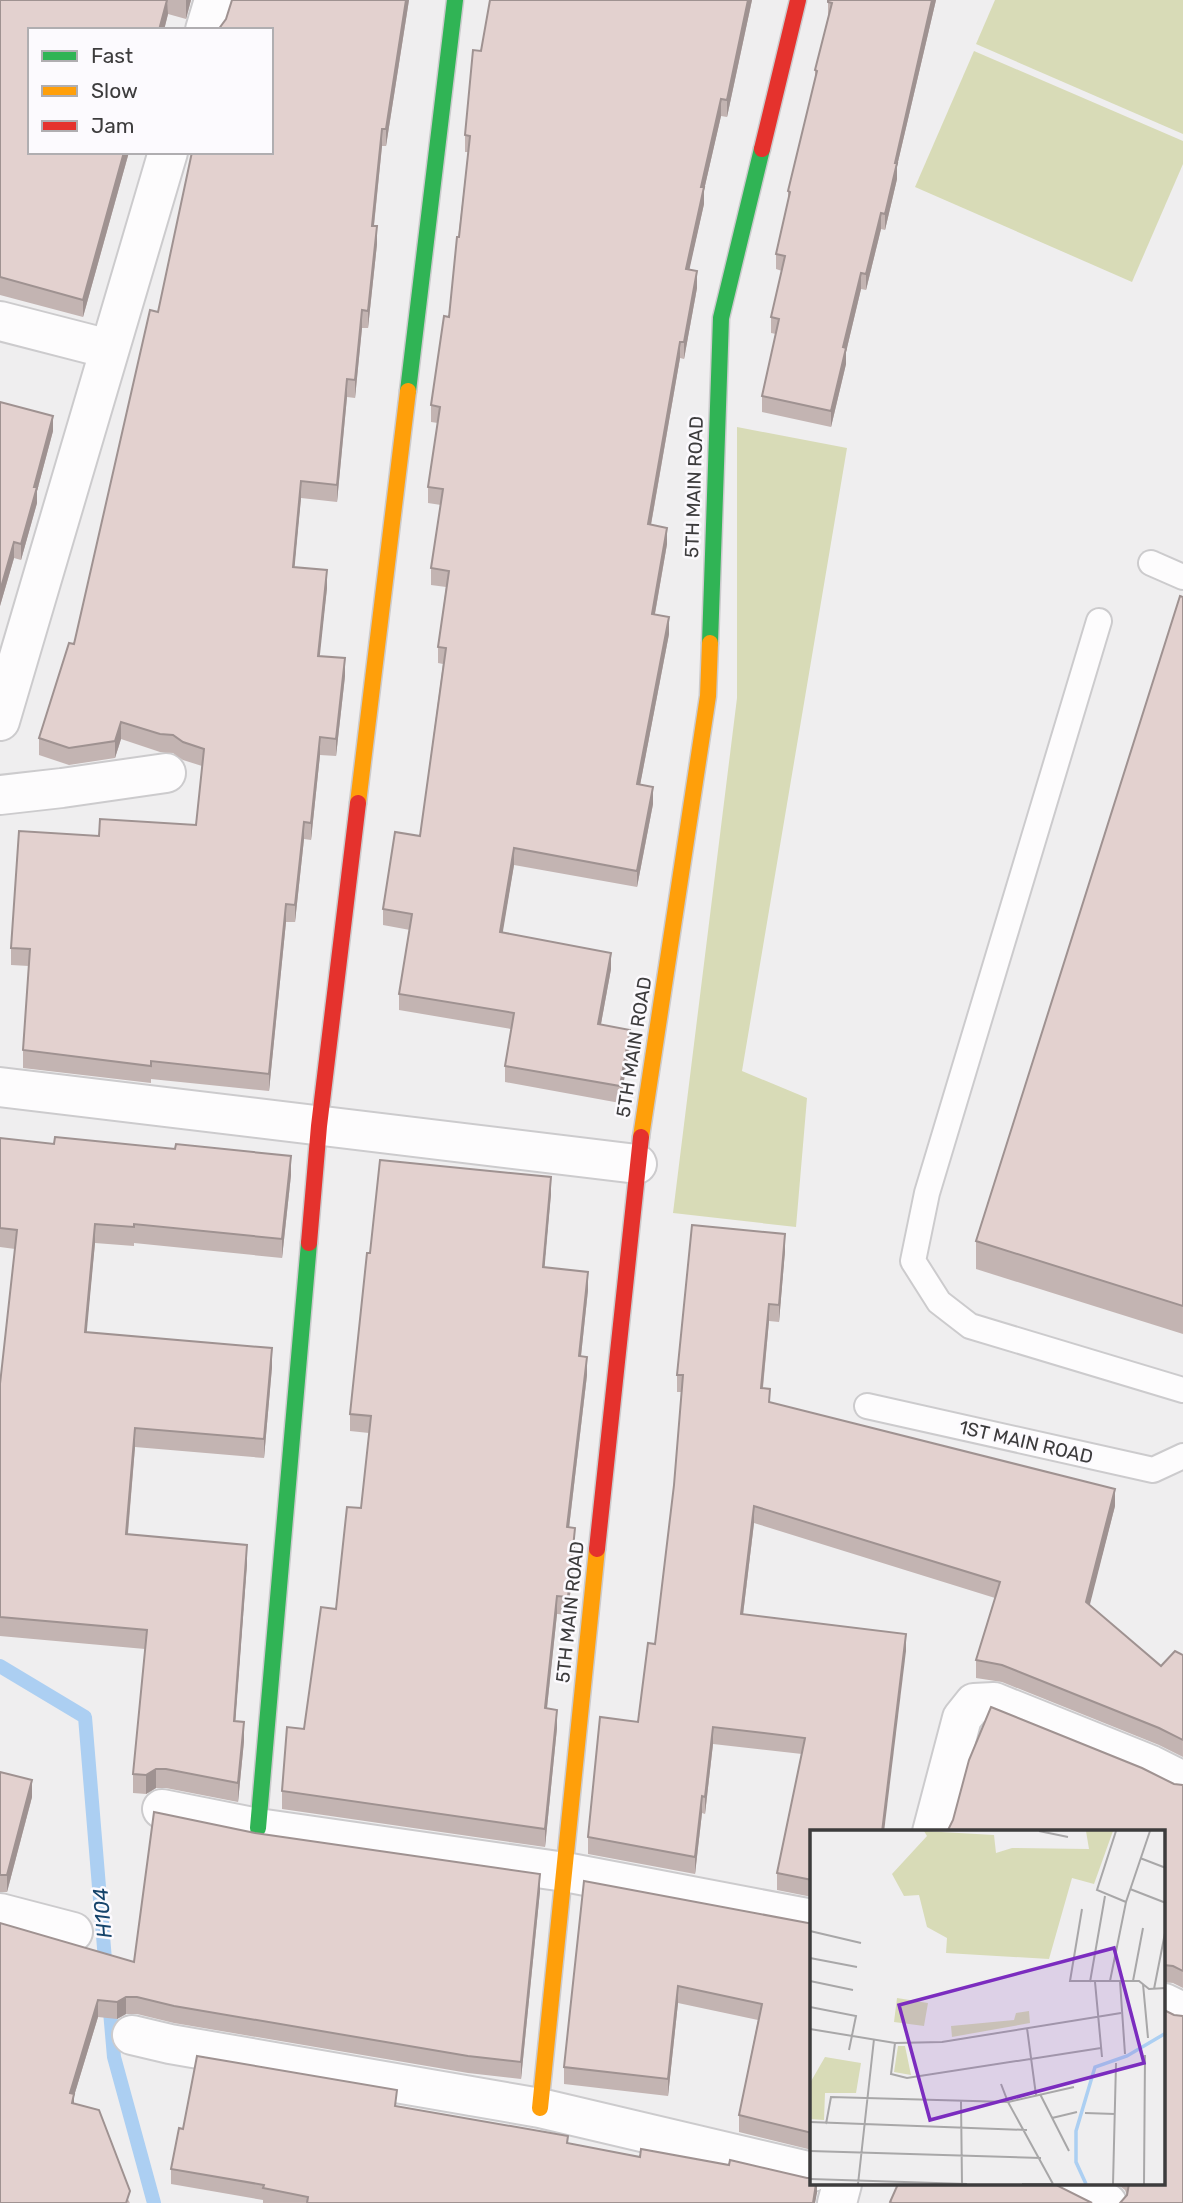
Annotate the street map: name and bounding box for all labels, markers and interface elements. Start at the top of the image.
legend [28,28,273,154]
text: Fast [91,43,133,68]
text: Slow [91,78,138,103]
text: Jam [91,113,135,138]
street label: 5TH MAIN ROAD [680,416,708,558]
street label: 5TH MAIN ROAD [612,975,656,1119]
street label: 1ST MAIN ROAD [957,1415,1095,1469]
street label: 5TH MAIN ROAD [551,1540,589,1684]
inset map [810,1830,1166,2186]
water label: H104 [87,1887,117,1939]

